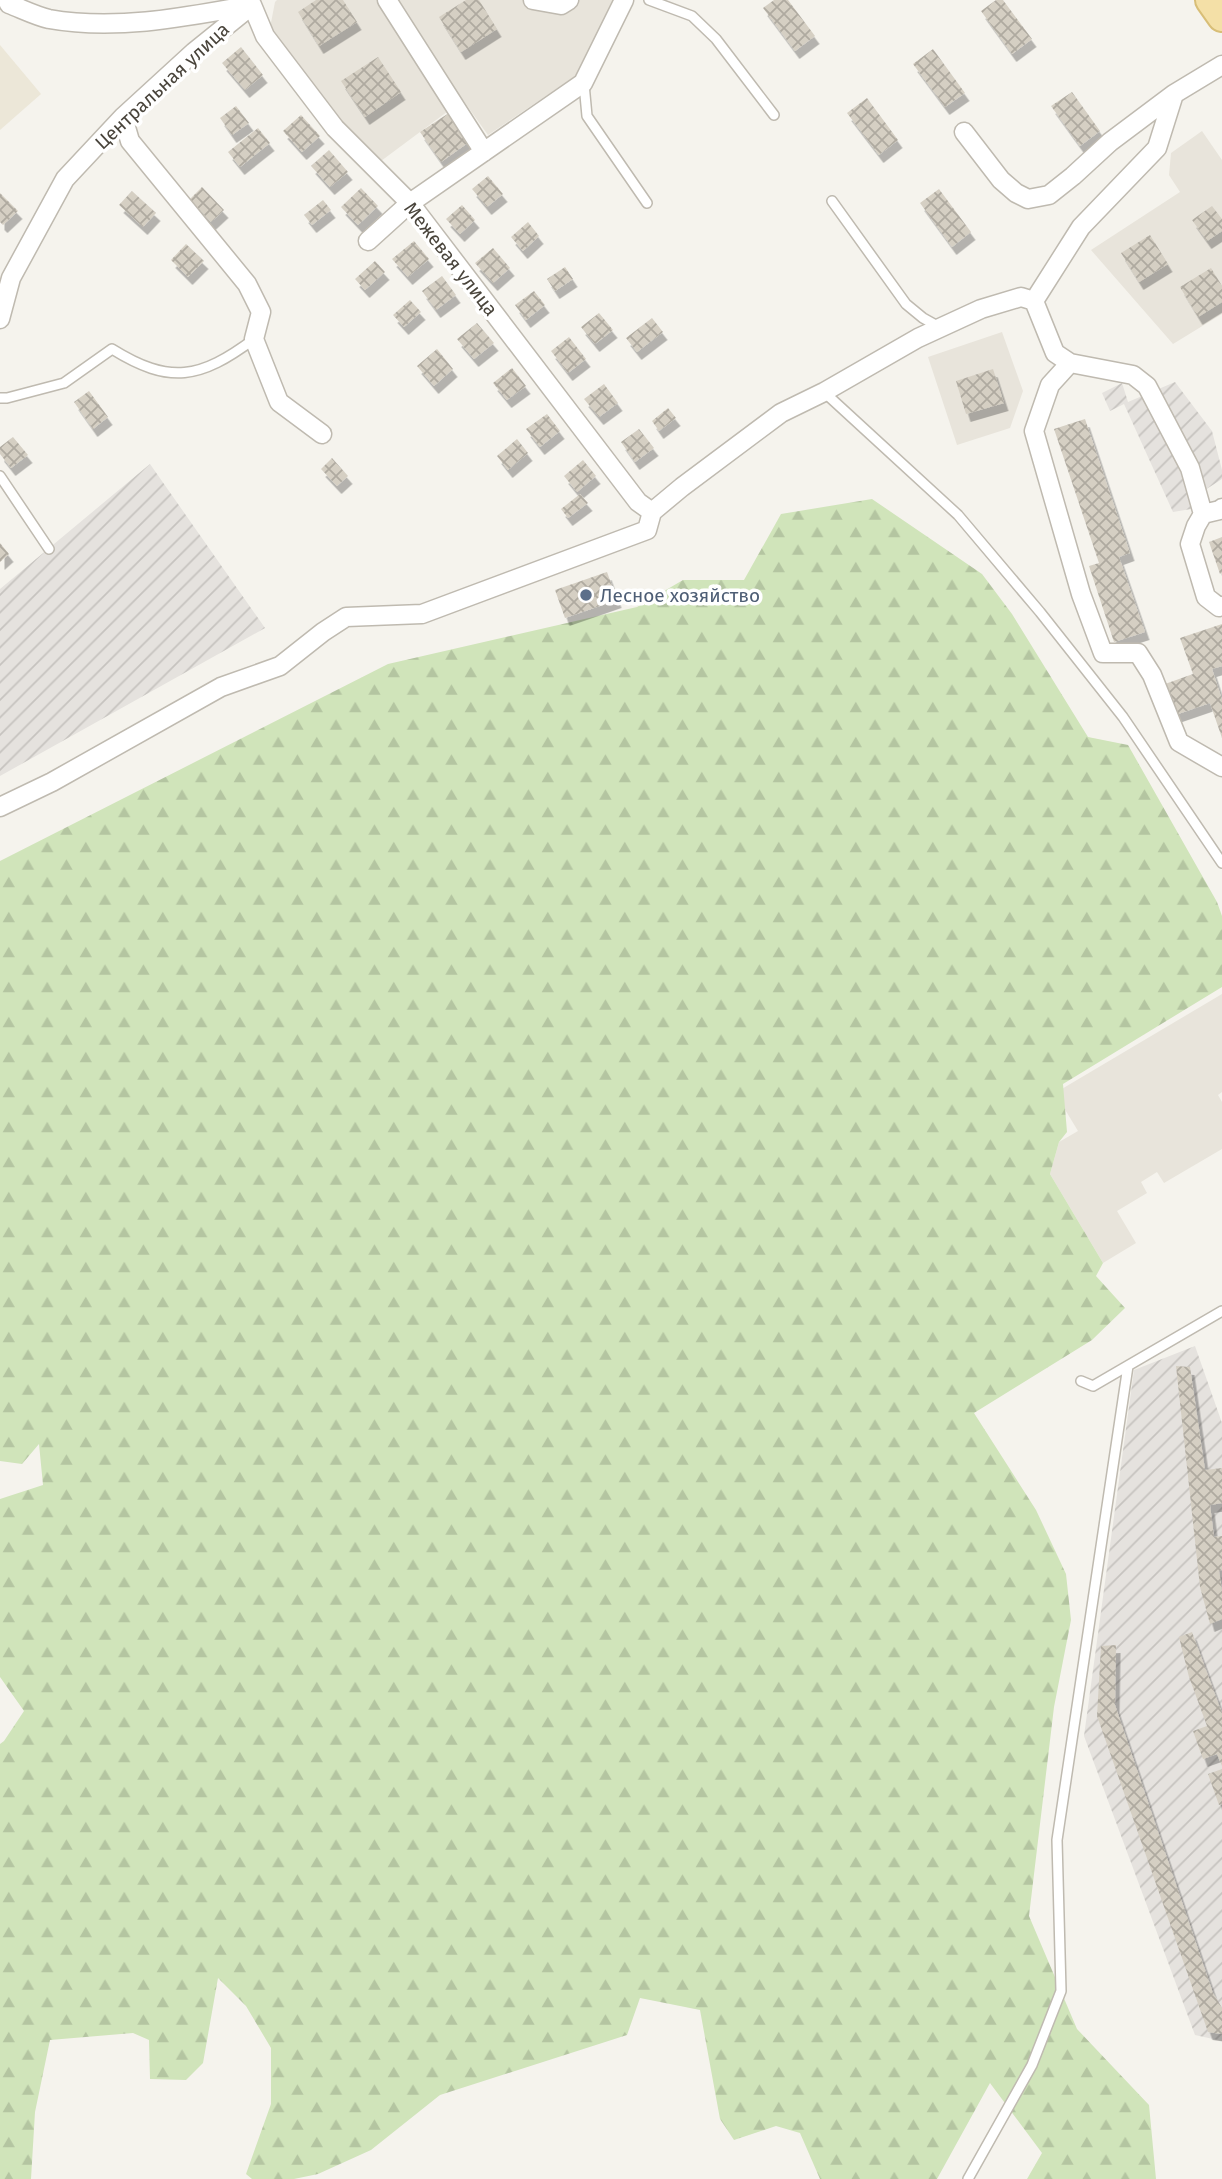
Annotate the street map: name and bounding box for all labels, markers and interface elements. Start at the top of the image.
street label: Центральная улица [90,18,234,154]
street label: Межевая улица [399,197,503,321]
place label: Лесное хозяйство [600,584,760,607]
marker: Лесное хозяйство [578,587,594,603]

